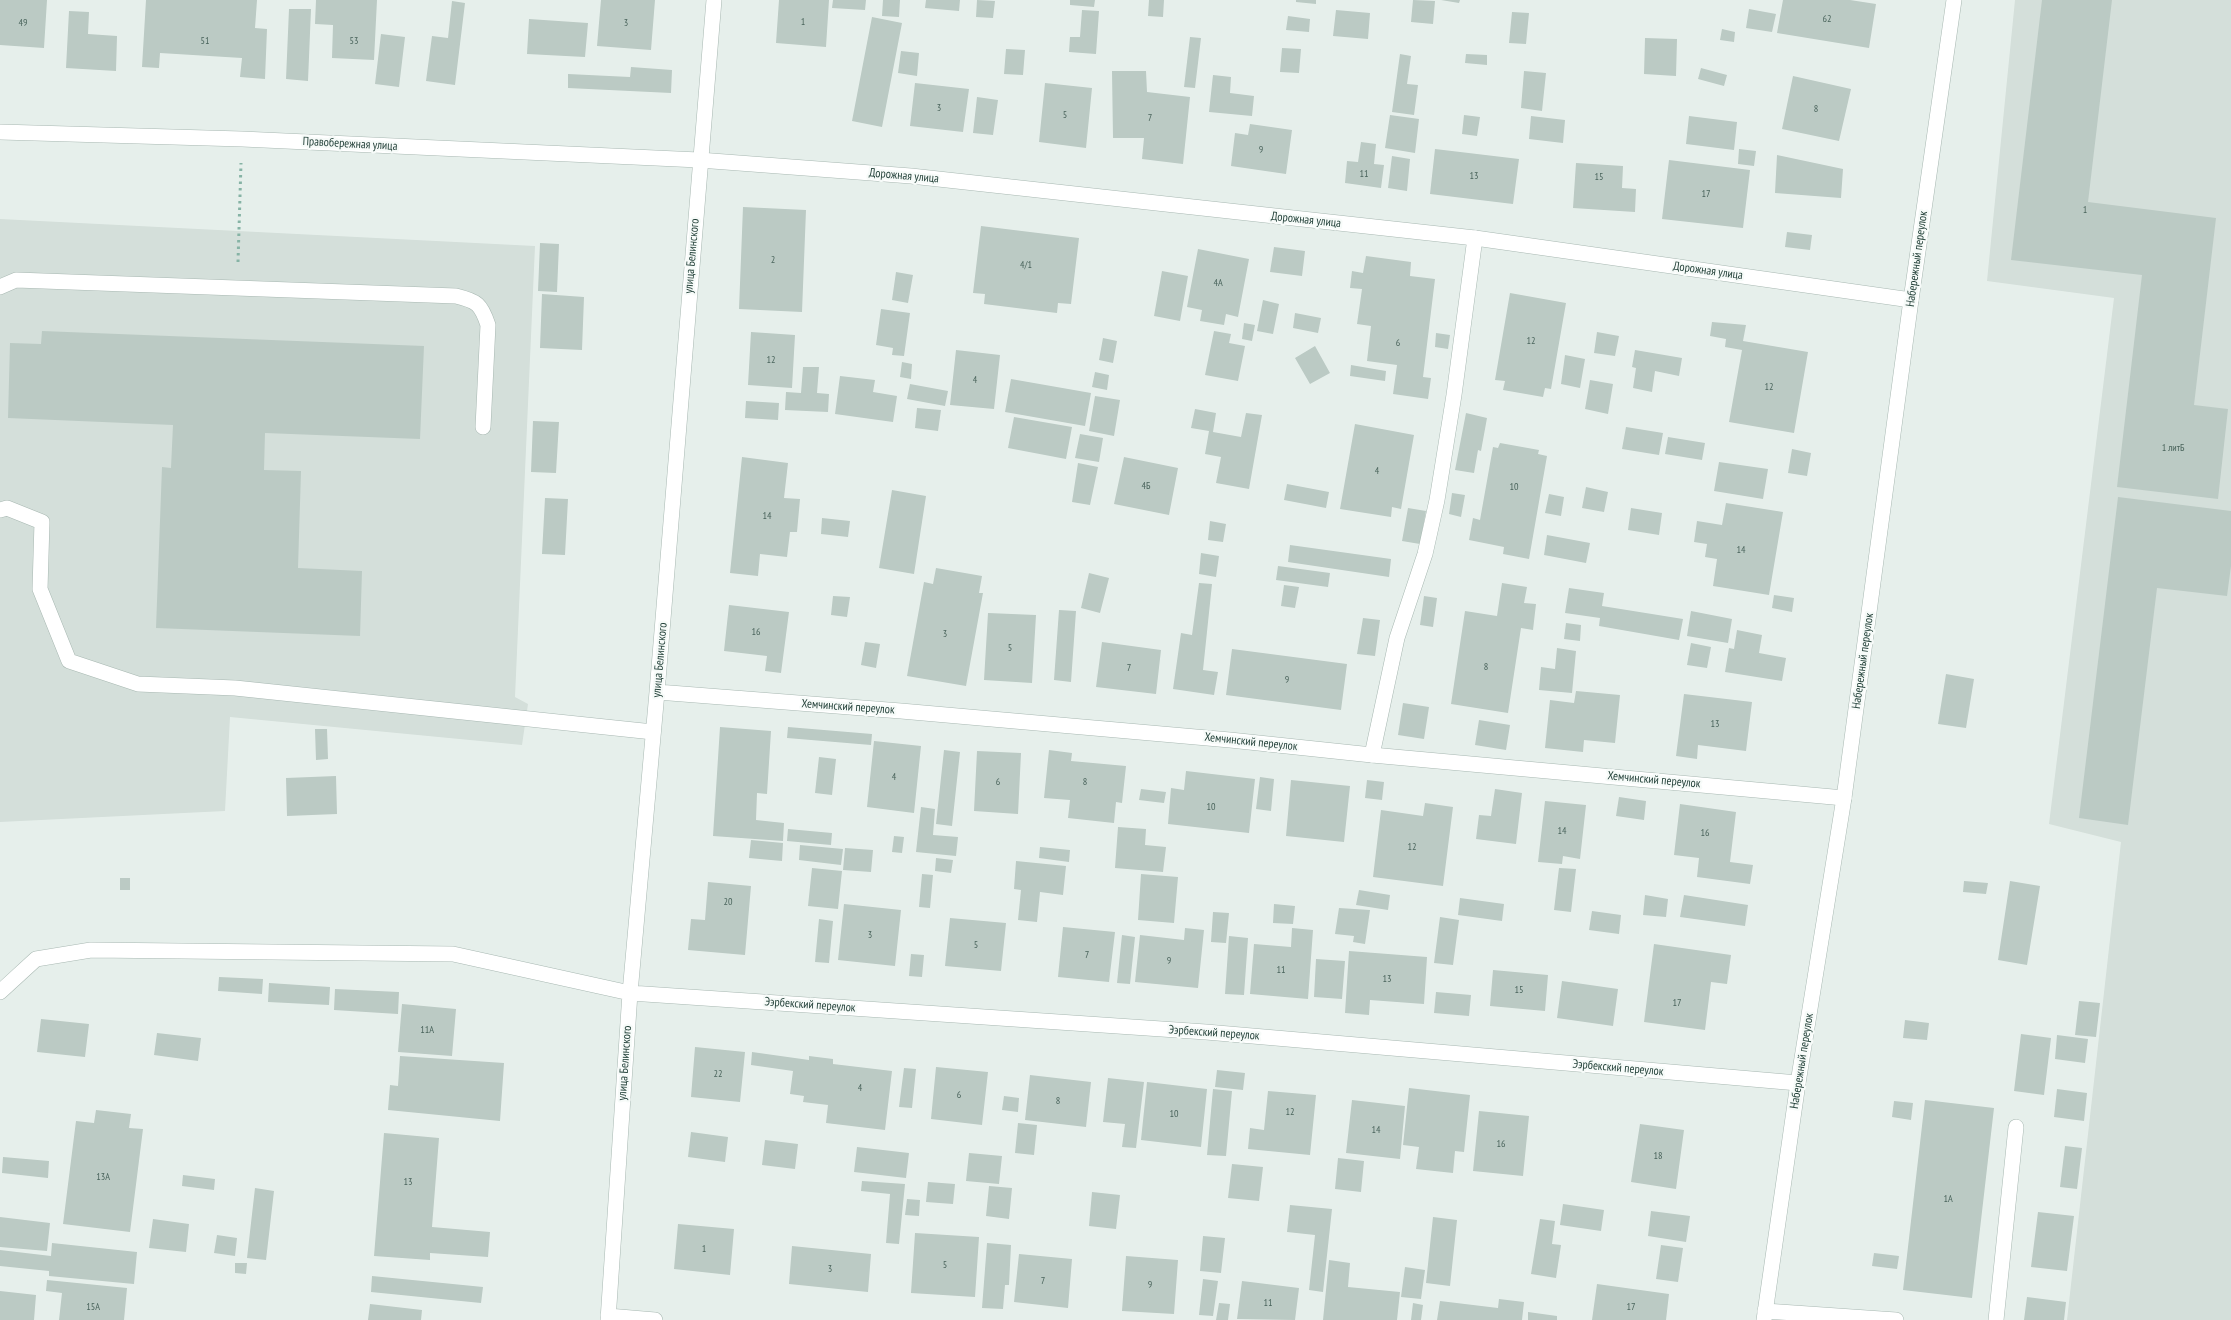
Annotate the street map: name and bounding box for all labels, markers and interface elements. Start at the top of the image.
house number: 62 [1823,13,1831,25]
house number: 1 [801,16,805,28]
house number: 49 [19,17,27,29]
house number: 3 [624,17,628,29]
house number: 51 [201,35,209,47]
house number: 53 [350,35,358,47]
house number: 3 [937,102,941,114]
house number: 8 [1814,103,1818,115]
house number: 5 [1063,109,1067,121]
house number: 7 [1148,112,1152,124]
street label: Правобережная улица [302,134,398,154]
house number: 9 [1259,144,1263,156]
street label: Дорожная улица [868,166,940,186]
house number: 11 [1360,168,1368,180]
house number: 13 [1470,170,1478,182]
house number: 15 [1595,171,1603,183]
house number: 17 [1702,188,1710,200]
house number: 1 [2083,204,2087,216]
street label: Дорожная улица [1270,209,1342,231]
street label: Набережный переулок [1903,210,1931,308]
street label: улица Белинского [682,218,702,294]
house number: 2 [771,254,775,266]
house number: 4/1 [1020,259,1032,271]
street label: Дорожная улица [1672,259,1744,283]
house number: 4А [1213,277,1223,289]
house number: 12 [1527,335,1535,347]
house number: 6 [1396,337,1400,349]
house number: 12 [767,354,775,366]
house number: 4 [973,374,977,386]
house number: 12 [1765,381,1773,393]
house number: 1 литБ [2162,442,2184,454]
house number: 4 [1375,465,1379,477]
house number: 4Б [1142,480,1150,492]
house number: 10 [1510,481,1518,493]
house number: 14 [763,510,771,522]
house number: 14 [1737,544,1745,556]
street label: Набережный переулок [1849,612,1877,710]
street label: улица Белинского [650,622,670,698]
house number: 16 [752,626,760,638]
house number: 3 [943,628,947,640]
house number: 5 [1008,642,1012,654]
house number: 8 [1484,661,1488,673]
house number: 7 [1127,662,1131,674]
house number: 9 [1285,674,1289,686]
street label: Хемчинский переулок [801,697,895,717]
house number: 13 [1711,718,1719,730]
street label: Хемчинский переулок [1204,730,1298,754]
street label: Хемчинский переулок [1607,769,1701,791]
house number: 4 [892,771,896,783]
house number: 6 [996,776,1000,788]
house number: 8 [1083,776,1087,788]
house number: 10 [1207,801,1215,813]
house number: 14 [1558,825,1566,837]
house number: 16 [1701,827,1709,839]
house number: 12 [1408,841,1416,853]
house number: 20 [724,896,732,908]
house number: 3 [868,929,872,941]
house number: 5 [974,939,978,951]
house number: 7 [1085,949,1089,961]
house number: 9 [1167,955,1171,967]
house number: 11 [1277,964,1285,976]
house number: 13 [1383,973,1391,985]
house number: 15 [1515,984,1523,996]
street label: Ээрбекский переулок [764,995,856,1015]
house number: 17 [1673,997,1681,1009]
street label: Набережный переулок [1787,1012,1817,1110]
street label: Ээрбекский переулок [1168,1023,1260,1043]
house number: 11А [420,1024,434,1036]
street label: улица Белинского [615,1025,635,1101]
street label: Ээрбекский переулок [1572,1057,1664,1079]
house number: 22 [714,1068,722,1080]
house number: 4 [858,1082,862,1094]
house number: 6 [957,1089,961,1101]
house number: 8 [1056,1095,1060,1107]
house number: 12 [1286,1106,1294,1118]
house number: 10 [1170,1108,1178,1120]
house number: 14 [1372,1124,1380,1136]
house number: 16 [1497,1138,1505,1150]
house number: 18 [1654,1150,1662,1162]
house number: 13А [96,1171,110,1183]
house number: 13 [404,1176,412,1188]
house number: 1А [1943,1193,1953,1205]
house number: 1 [702,1243,706,1255]
house number: 5 [943,1259,947,1271]
house number: 3 [828,1263,832,1275]
house number: 7 [1041,1275,1045,1287]
house number: 9 [1148,1279,1152,1291]
house number: 11 [1264,1297,1272,1309]
house number: 15А [86,1301,100,1313]
house number: 17 [1627,1301,1635,1313]

